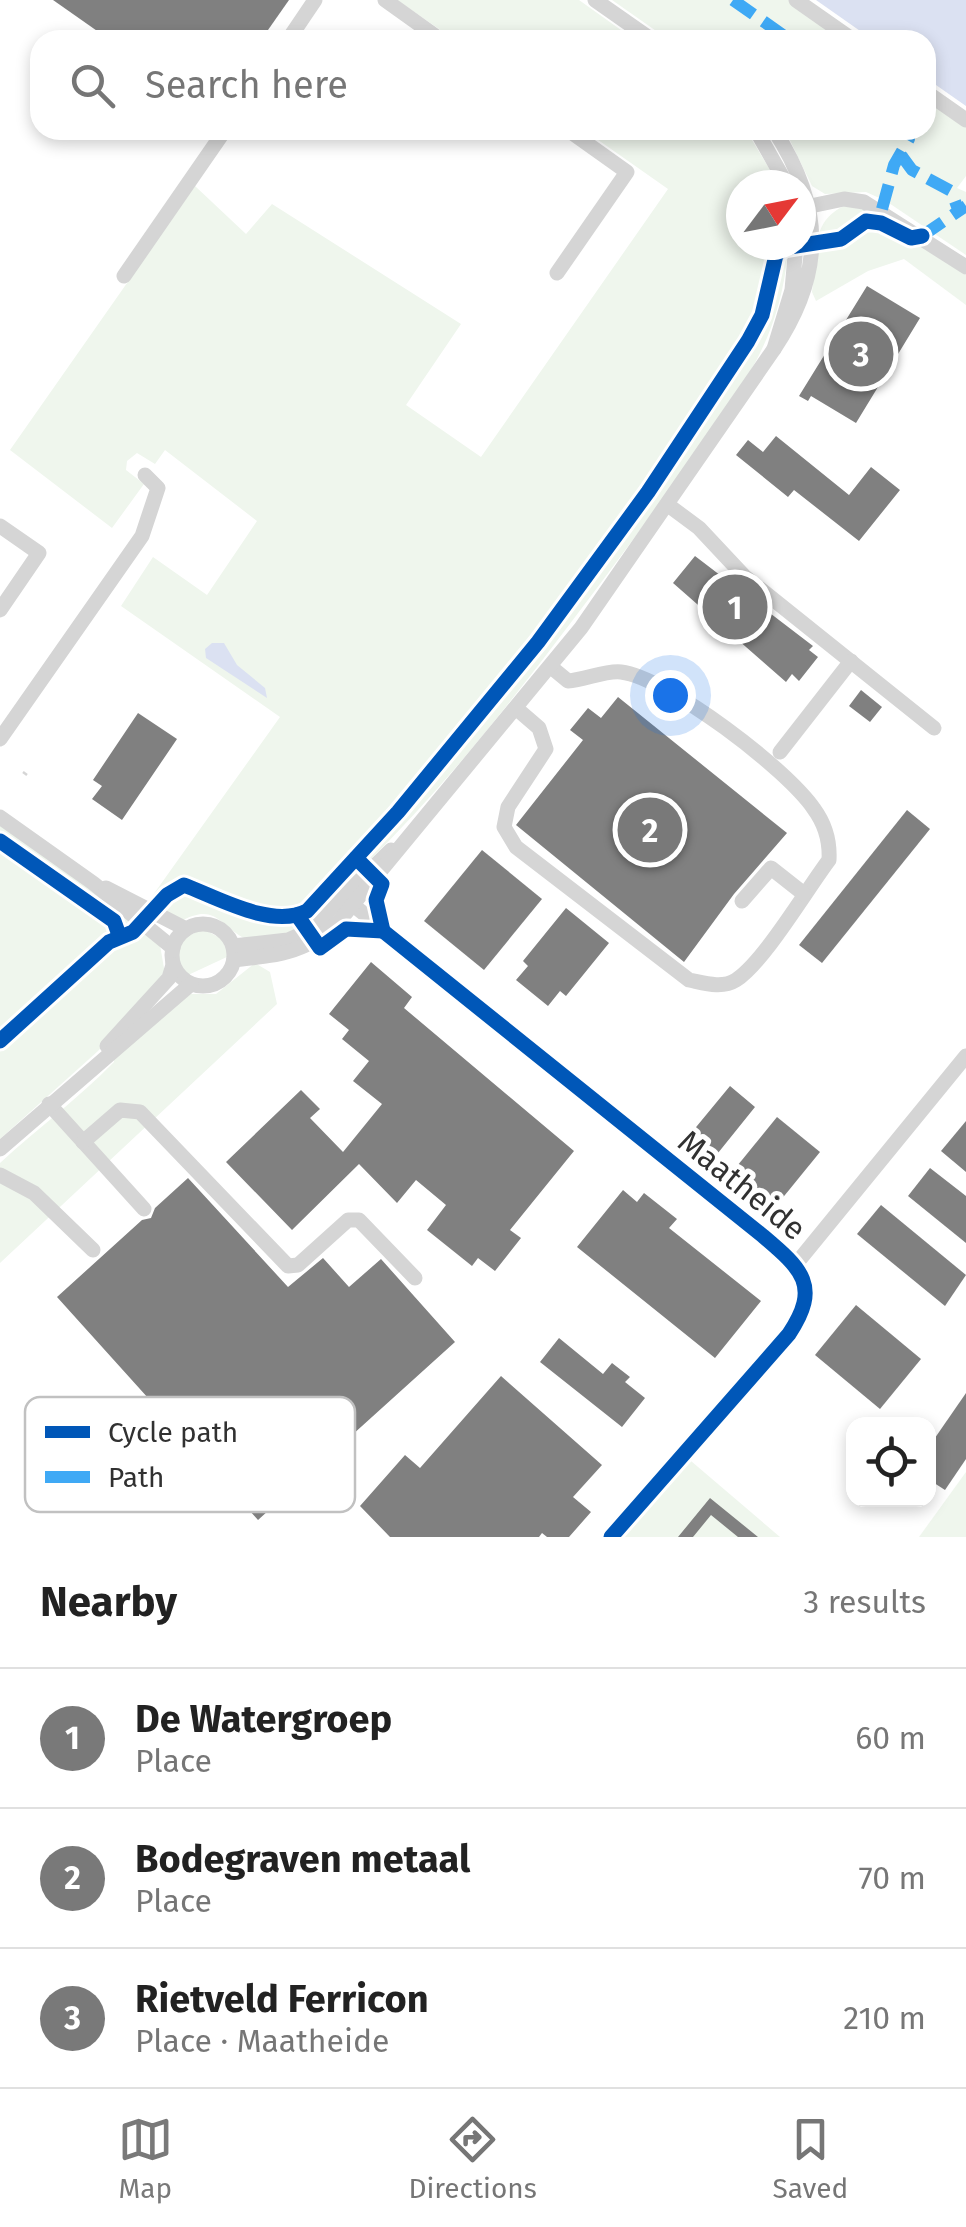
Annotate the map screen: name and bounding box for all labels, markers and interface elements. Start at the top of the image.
search box [30,30,936,140]
icon: search [65,58,120,113]
text: Search here [145,62,348,108]
north arrow [726,170,816,260]
pin: 3 [828,316,894,392]
pin: 1 [702,570,768,644]
your location [645,670,696,721]
pin: 2 [618,792,682,868]
street label: Maatheide [671,1122,813,1248]
legend [25,1397,355,1512]
text: Cycle path [108,1416,238,1449]
map controls [846,1417,936,1507]
button: locate [846,1417,936,1507]
text: Path [108,1461,164,1494]
text: Nearby [40,1577,177,1627]
text: 3 results [803,1583,926,1621]
text: De Watergroep [135,1696,392,1742]
text: 1 [65,1719,80,1757]
text: 60 m [855,1719,926,1757]
text: Place [135,1742,212,1780]
text: Bodegraven metaal [135,1836,470,1882]
text: 2 [64,1859,81,1897]
text: 70 m [858,1859,926,1897]
text: Place [135,1882,212,1920]
text: Rietveld Ferricon [135,1976,429,2022]
text: 3 [64,1999,81,2037]
text: 210 m [843,1999,926,2037]
text: Place · Maatheide [135,2022,390,2060]
tab: Map [118,2112,173,2205]
tab: Directions [408,2112,537,2205]
tab: Saved [772,2112,848,2205]

